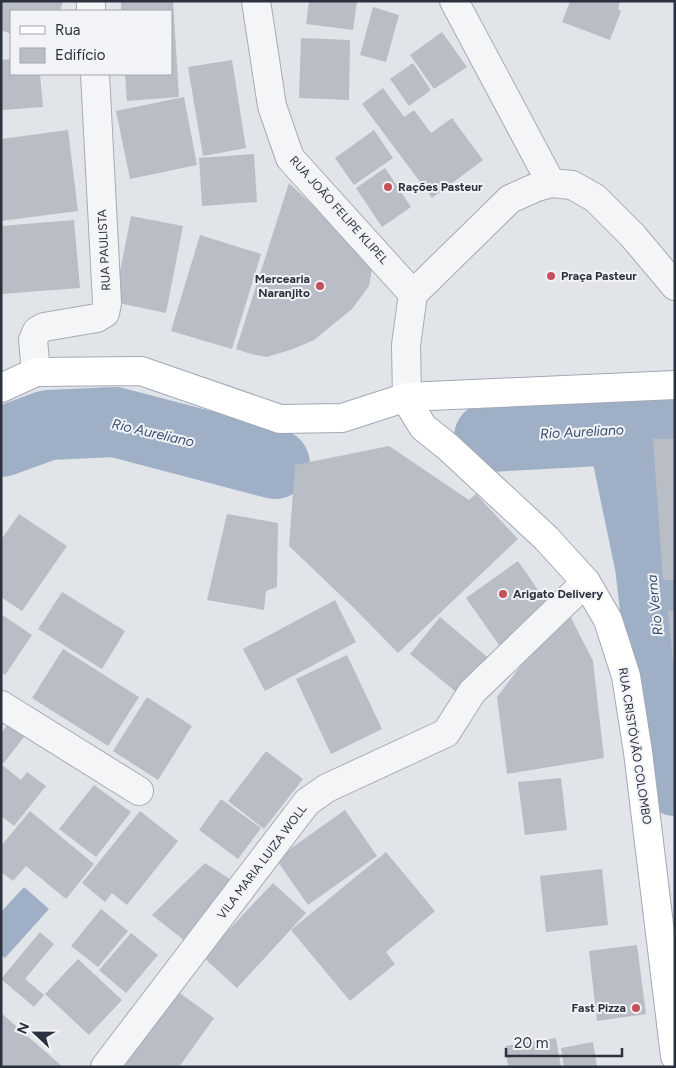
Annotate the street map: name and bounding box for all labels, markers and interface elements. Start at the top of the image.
legend [10,10,172,75]
text: Rua [55,21,80,39]
text: Edifício [55,46,106,64]
street label: RUA JOÃO FELIPE KLIPEL [287,153,392,267]
place label: Rações Pasteur [398,180,483,194]
marker: Rações Pasteur [382,181,394,193]
street label: RUA PAULISTA [95,209,113,291]
place label: Praça Pasteur [561,269,637,283]
marker: Praça Pasteur [545,270,557,282]
place label: Mercearia Naranjito [255,272,310,300]
marker: Mercearia Naranjito [314,280,326,292]
water label: Rio Aureliano [110,415,196,451]
water label: Rio Aureliano [540,421,624,443]
water label: Rio Verna [643,574,667,636]
place label: Arigato Delivery [513,587,603,601]
marker: Arigato Delivery [497,588,509,600]
street label: RUA CRISTÓVÃO COLOMBO [616,667,654,825]
street label: VILA MARIA LUIZA WOLL [215,802,310,922]
place label: Fast Pizza [572,1001,626,1015]
marker: Fast Pizza [630,1002,642,1014]
north arrow [10,1008,60,1058]
text: N [14,1020,33,1037]
scale bar [506,1026,622,1058]
text: 20 m [514,1034,548,1052]

